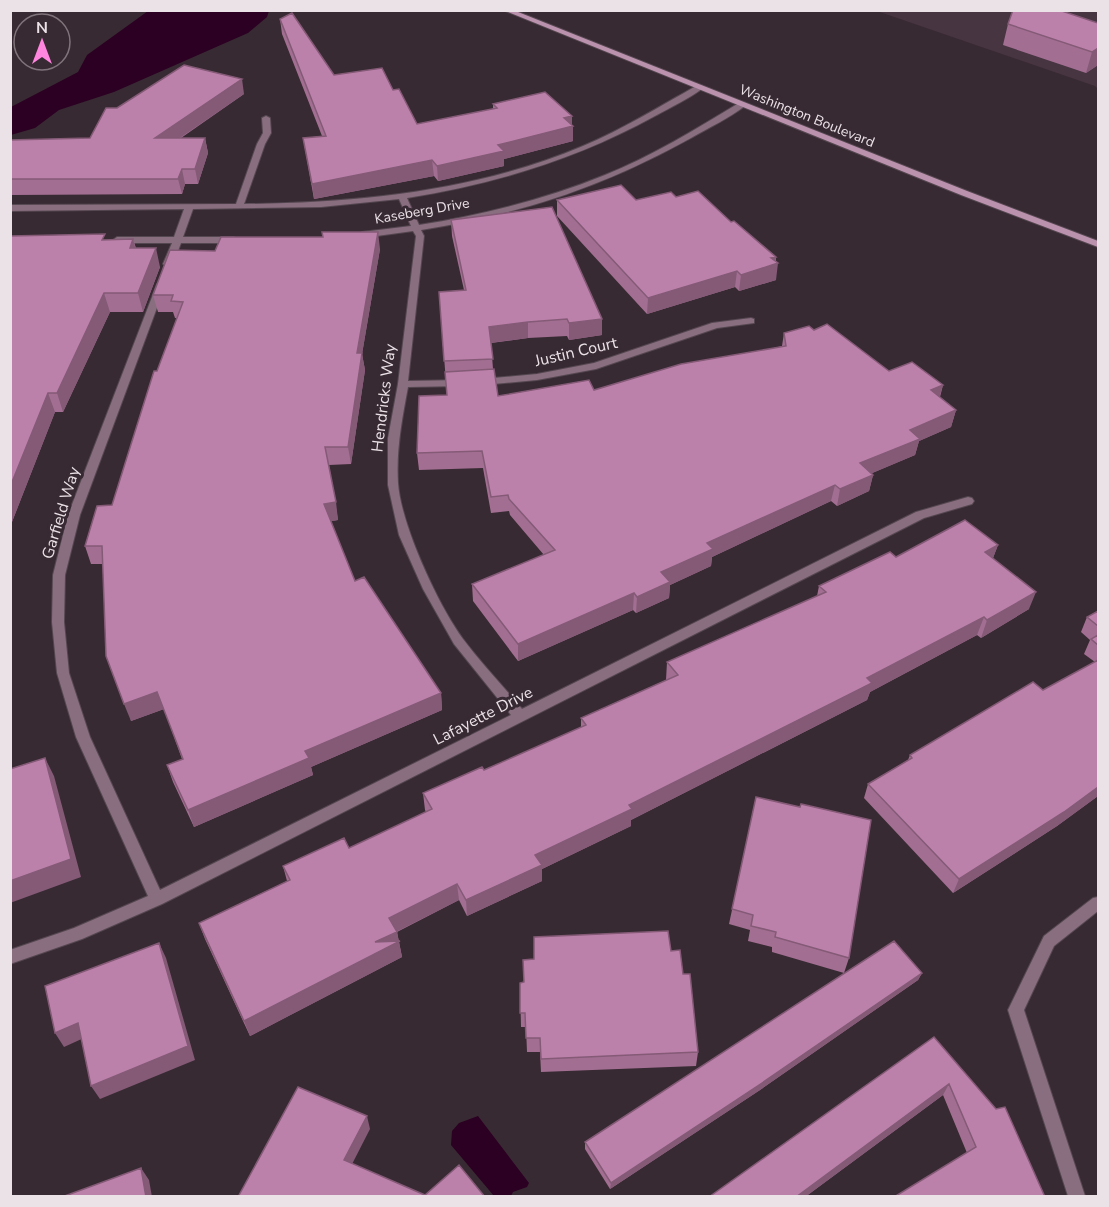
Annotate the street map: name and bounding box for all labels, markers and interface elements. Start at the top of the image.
north arrow [12,12,72,72]
text: N [36,17,48,39]
street label: Washington Boulevard [736,80,878,152]
street label: Kaseberg Drive [373,193,471,229]
street label: Justin Court [532,332,620,372]
street label: Hendricks Way [366,342,402,453]
street label: Garfield Way [37,464,86,562]
street label: Lafayette Drive [429,681,537,751]

